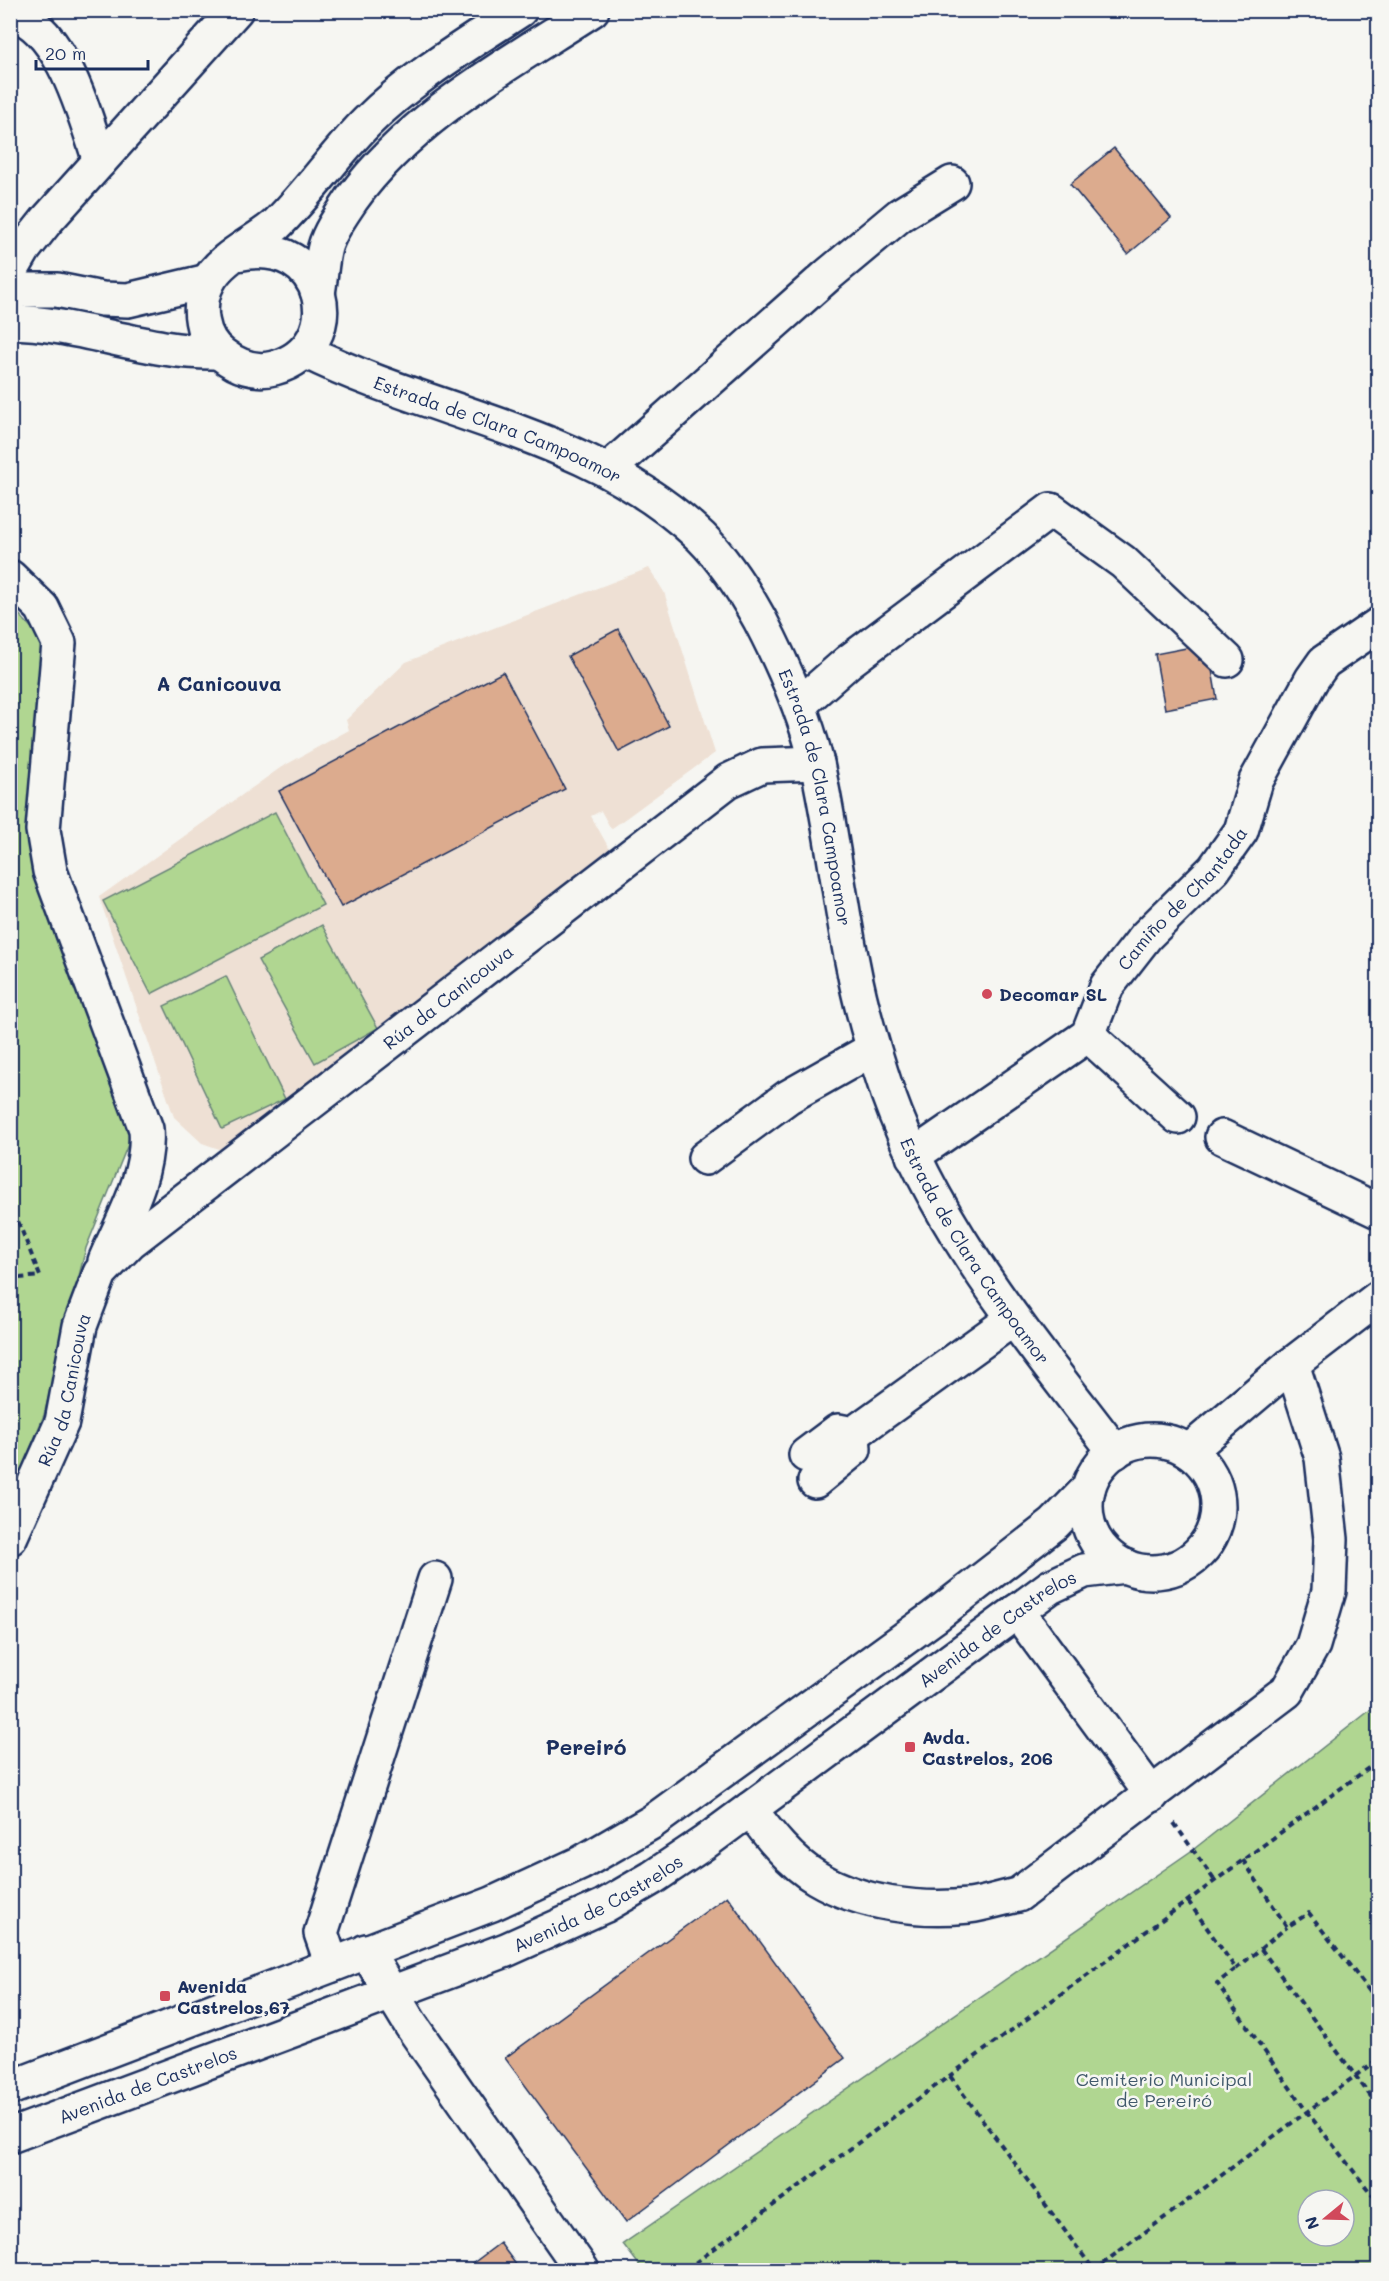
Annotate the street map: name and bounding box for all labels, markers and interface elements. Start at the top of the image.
scale bar [36,33,148,71]
text: 20 m [45,41,86,65]
street label: Estrada de Clara Campoamor [370,370,626,488]
street label: Estrada de Clara Campoamor [773,665,857,928]
district label: A Canicouva [156,670,282,696]
street label: Camiño de Chantada [1112,822,1252,975]
street label: Rúa da Canicouva [378,939,518,1055]
place label: Decomar SL [999,982,1107,1006]
marker: Decomar SL [980,987,994,1001]
street label: Estrada de Clara Campoamor [895,1134,1055,1369]
street label: Rúa da Canicouva [32,1309,96,1470]
street label: Avenida de Castrelos [913,1564,1080,1692]
place label: Avda. Castrelos, 206 [922,1725,1053,1770]
district label: Pereiró [545,1733,627,1760]
marker: Avda. Castrelos, 206 [903,1740,917,1754]
street label: Avenida de Castrelos [509,1849,687,1957]
place label: Avenida Castrelos,67 [177,1974,290,2019]
marker: Avenida Castrelos,67 [158,1989,172,2003]
street label: Avenida de Castrelos [55,2040,240,2129]
park label: Cemiterio Municipal de Pereiró [1076,2067,1252,2112]
north arrow [1296,2188,1356,2248]
text: N [1299,2214,1323,2232]

